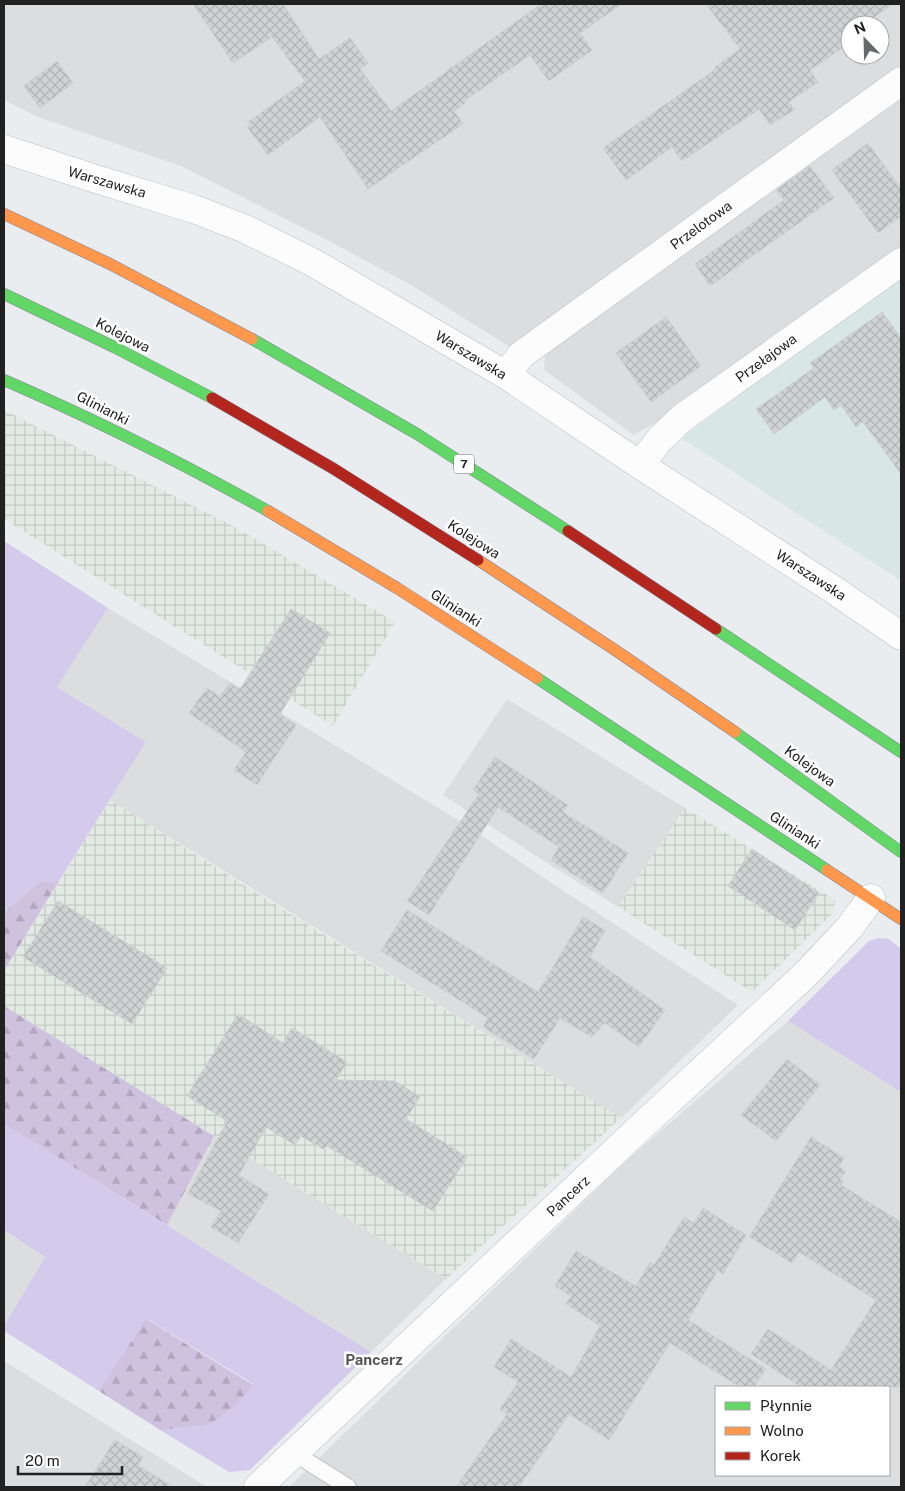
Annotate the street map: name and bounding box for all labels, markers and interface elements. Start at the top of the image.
north arrow [840,15,890,65]
text: N [852,19,868,38]
street label: Warszawska [66,163,148,201]
street label: Przelotowa [667,197,735,253]
street label: Kolejowa [93,315,153,355]
street label: Warszawska [432,327,510,383]
street label: Przełajowa [732,330,800,386]
street label: Glinianki [74,388,132,428]
road number: 7 [454,454,474,474]
street label: Kolejowa [445,516,503,562]
street label: Warszawska [773,546,849,604]
street label: Glinianki [428,586,484,630]
street label: Kolejowa [781,742,839,790]
street label: Glinianki [767,808,823,852]
street label: Pancerz [543,1172,593,1220]
district label: Pancerz [345,1351,403,1368]
legend [715,1386,890,1476]
text: Płynnie [760,1397,812,1414]
text: Wolno [760,1422,804,1439]
scale bar [18,1444,121,1476]
text: Korek [760,1447,801,1464]
text: 20 m [25,1452,60,1469]

